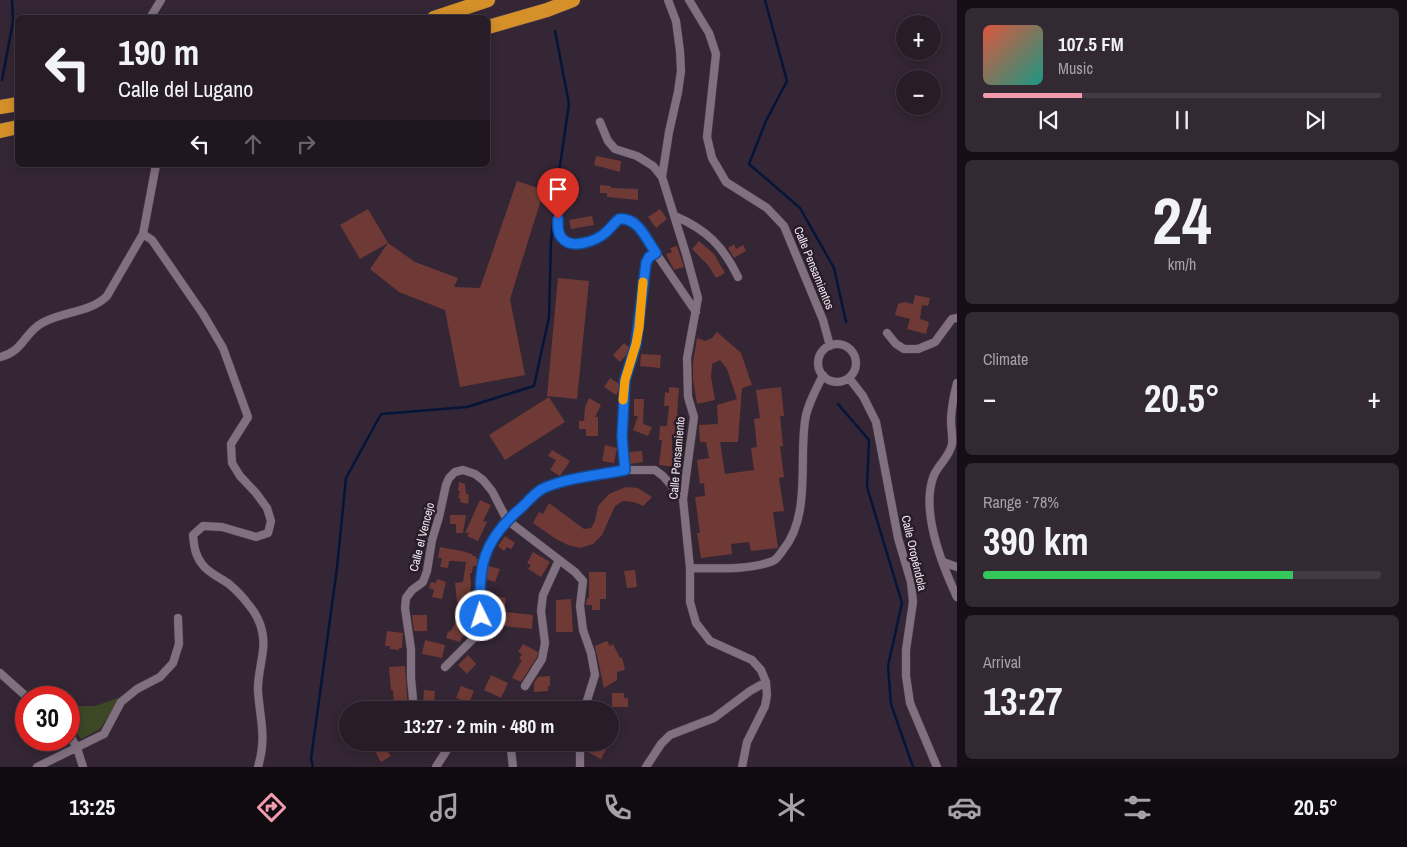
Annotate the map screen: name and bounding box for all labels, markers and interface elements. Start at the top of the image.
map controls [896,15,941,115]
button: + [896,15,941,60]
text: 190 m [118,29,199,76]
text: 107.5 FM [1058,31,1124,57]
icon: left [35,35,100,100]
text: Music [1058,57,1093,79]
button: − [896,70,941,115]
text: Calle del Lugano [118,74,253,104]
icon: previous [1035,106,1063,134]
icon: pause [1168,106,1196,134]
icon: next [1301,106,1329,134]
icon: left [186,130,214,158]
icon: ahead [239,130,267,158]
icon: right [292,130,320,158]
pin [537,168,579,219]
icon: arrive [544,175,572,203]
text: 24 [1152,177,1212,264]
street label: Calle Pensamientos [790,224,838,312]
text: km/h [1168,253,1196,275]
text: Climate [983,348,1028,370]
text: 20.5° [1144,373,1220,424]
text: − [983,379,996,417]
text: + [1368,379,1381,417]
street label: Calle Pensamiento [665,416,689,500]
text: Range · 78% [983,491,1059,513]
street label: Calle el Vencejo [406,501,438,573]
street label: Calle Oropéndola [898,514,931,593]
text: 390 km [983,516,1089,567]
position arrow [454,589,506,641]
text: Arrival [983,651,1021,673]
text: 13:27 [983,676,1063,727]
speed limit sign: 30 [15,686,80,751]
text: 13:27 · 2 min · 480 m [404,713,554,739]
icon: directions [254,790,289,825]
icon: music [427,790,462,825]
icon: phone [600,790,635,825]
icon: climate [774,790,809,825]
icon: car [947,790,982,825]
icon: filters [1120,790,1155,825]
text: 13:25 [69,792,115,822]
text: 20.5° [1294,792,1338,822]

